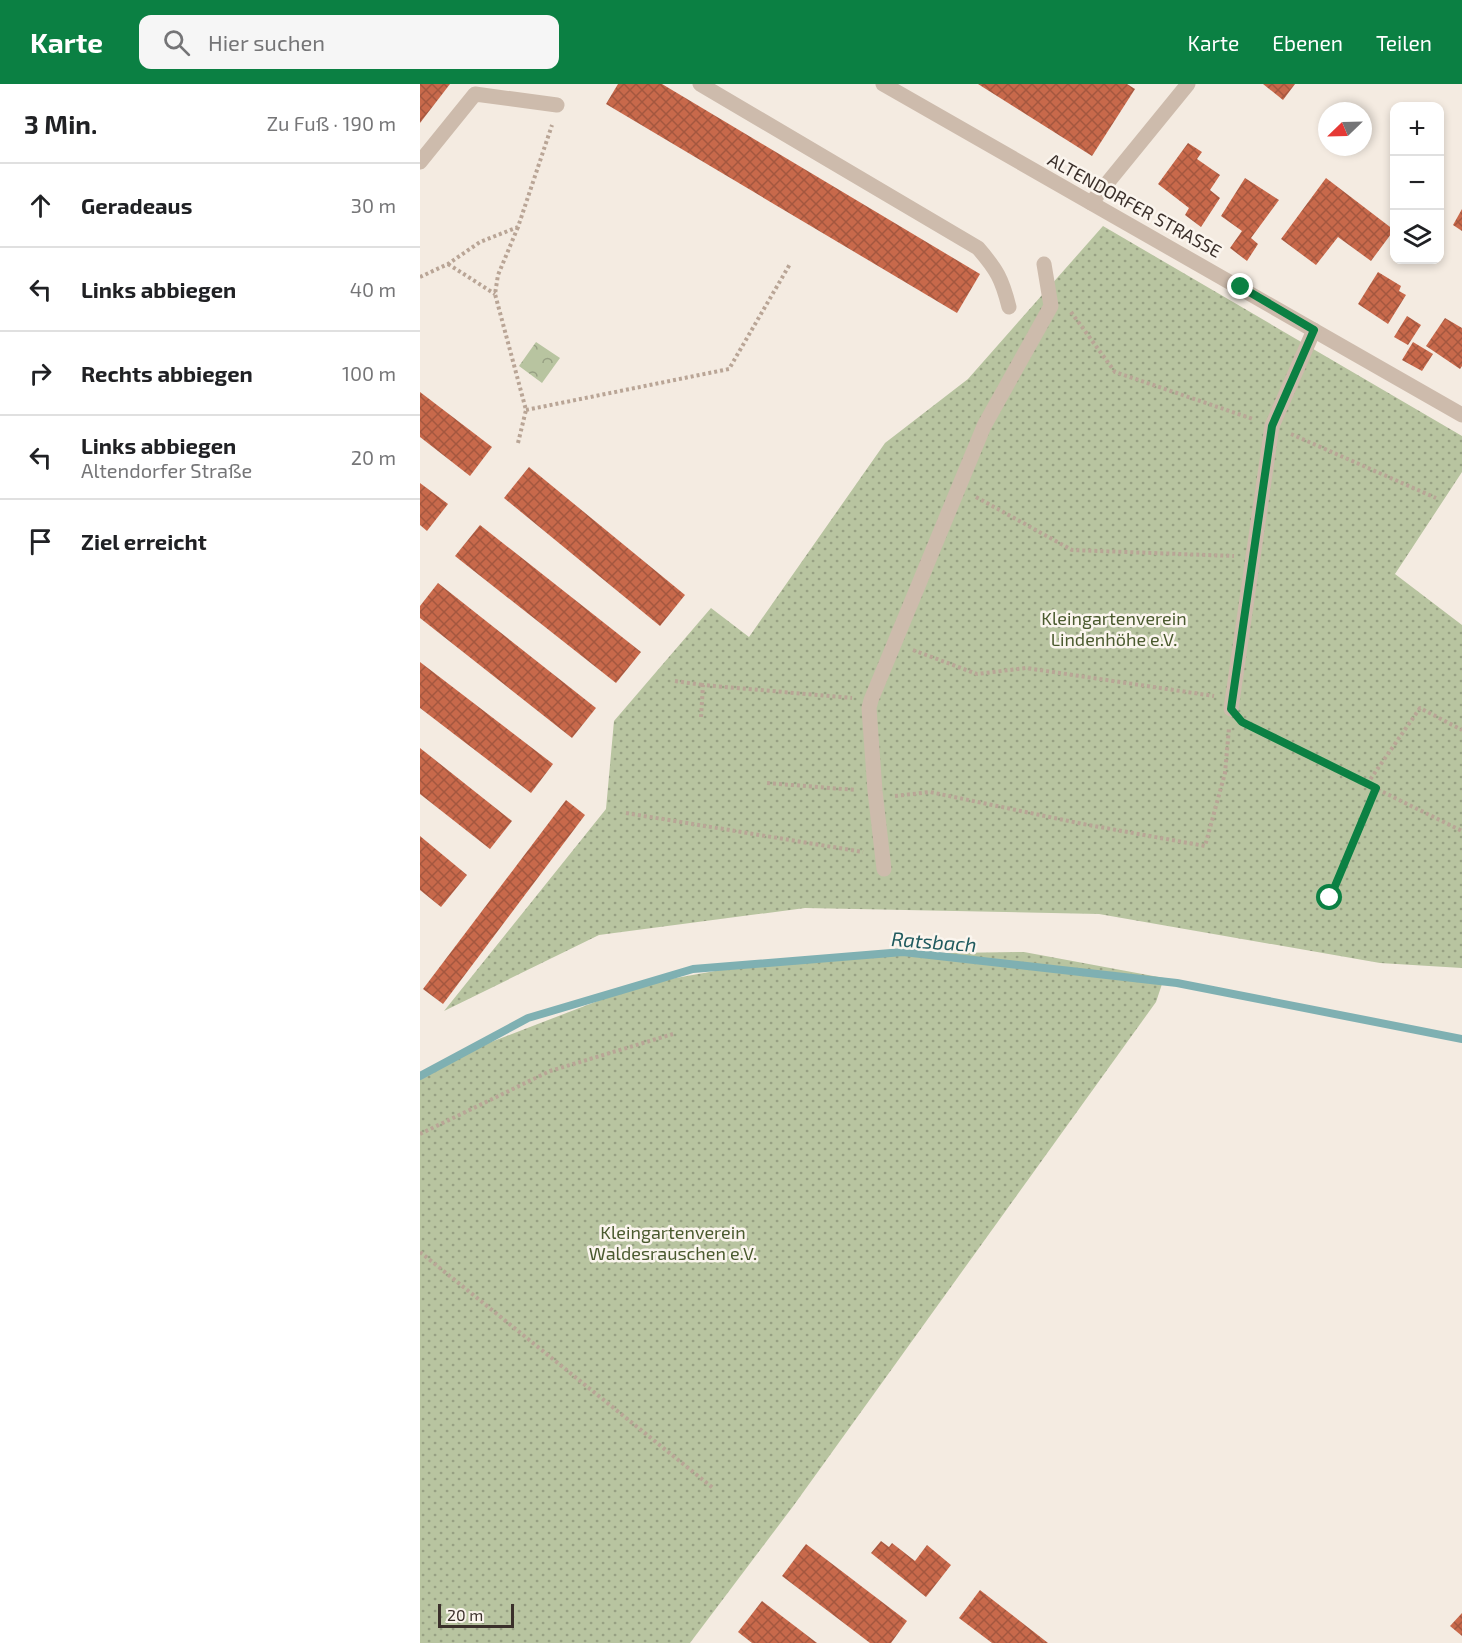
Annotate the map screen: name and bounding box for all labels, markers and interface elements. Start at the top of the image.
search box [139,15,559,69]
text: Karte [30,25,103,59]
icon: search [160,26,193,59]
text: Hier suchen [208,29,325,55]
text: Karte [1188,30,1239,55]
text: Ebenen [1272,30,1343,55]
text: Teilen [1376,30,1432,55]
north arrow [1318,102,1372,156]
map controls [1390,102,1444,264]
button: + [1390,102,1444,156]
text: 3 Min. [24,108,97,139]
text: Zu Fuß · 190 m [267,111,396,135]
street label: ALTENDORFER STRASSE [1044,148,1226,262]
button: − [1390,156,1444,210]
icon: ahead [24,189,57,222]
text: Geradeaus [81,192,192,218]
text: 30 m [351,193,396,217]
button: layers [1390,210,1444,264]
icon: left [24,273,57,306]
route end [1227,273,1253,299]
text: Links abbiegen [81,276,236,302]
text: 40 m [350,277,396,301]
icon: right [24,357,57,390]
text: Rechts abbiegen [81,360,253,386]
text: 100 m [342,361,396,385]
text: Links abbiegen [81,432,236,458]
icon: left [24,441,57,474]
text: 20 m [351,445,396,469]
text: Altendorfer Straße [81,458,252,482]
icon: arrive [24,525,57,558]
text: Ziel erreicht [81,528,207,554]
park label: Kleingartenverein Lindenhöhe e.V. [1041,607,1187,650]
route start [1316,884,1342,910]
water label: Ratsbach [891,926,977,956]
park label: Kleingartenverein Waldesrauschen e.V. [589,1221,757,1264]
scale bar [438,1601,514,1628]
text: 20 m [447,1605,483,1624]

